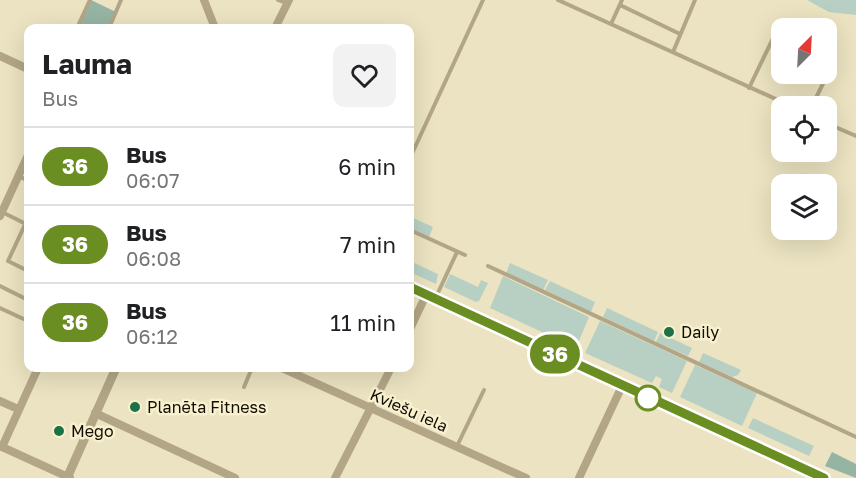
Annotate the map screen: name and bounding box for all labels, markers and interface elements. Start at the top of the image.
north arrow [771,18,837,84]
map controls [771,18,837,240]
button: heart [333,44,396,107]
text: Lauma [42,47,132,80]
text: Bus [42,86,78,110]
button: locate [771,96,837,162]
text: Bus [126,141,167,168]
text: 36 [62,153,88,179]
text: 6 min [338,153,396,180]
text: 06:07 [126,168,180,192]
button: layers [771,174,837,240]
text: Bus [126,219,167,246]
text: 36 [62,231,88,257]
text: 7 min [340,231,396,258]
text: 06:08 [126,246,181,270]
text: Bus [126,297,167,324]
text: 36 [62,309,88,335]
text: 11 min [330,309,396,336]
place label: Daily [681,322,719,342]
text: 06:12 [126,324,178,348]
marker: Daily [662,325,676,339]
line badge: 36 [528,334,582,374]
text: 36 [542,341,568,367]
street label: Kviešu iela [367,384,451,436]
unlabelled marker [635,385,661,411]
place label: Planēta Fitness [147,397,267,417]
marker: Planēta Fitness [128,400,142,414]
place label: Mego [71,421,113,441]
marker: Mego [52,424,66,438]

